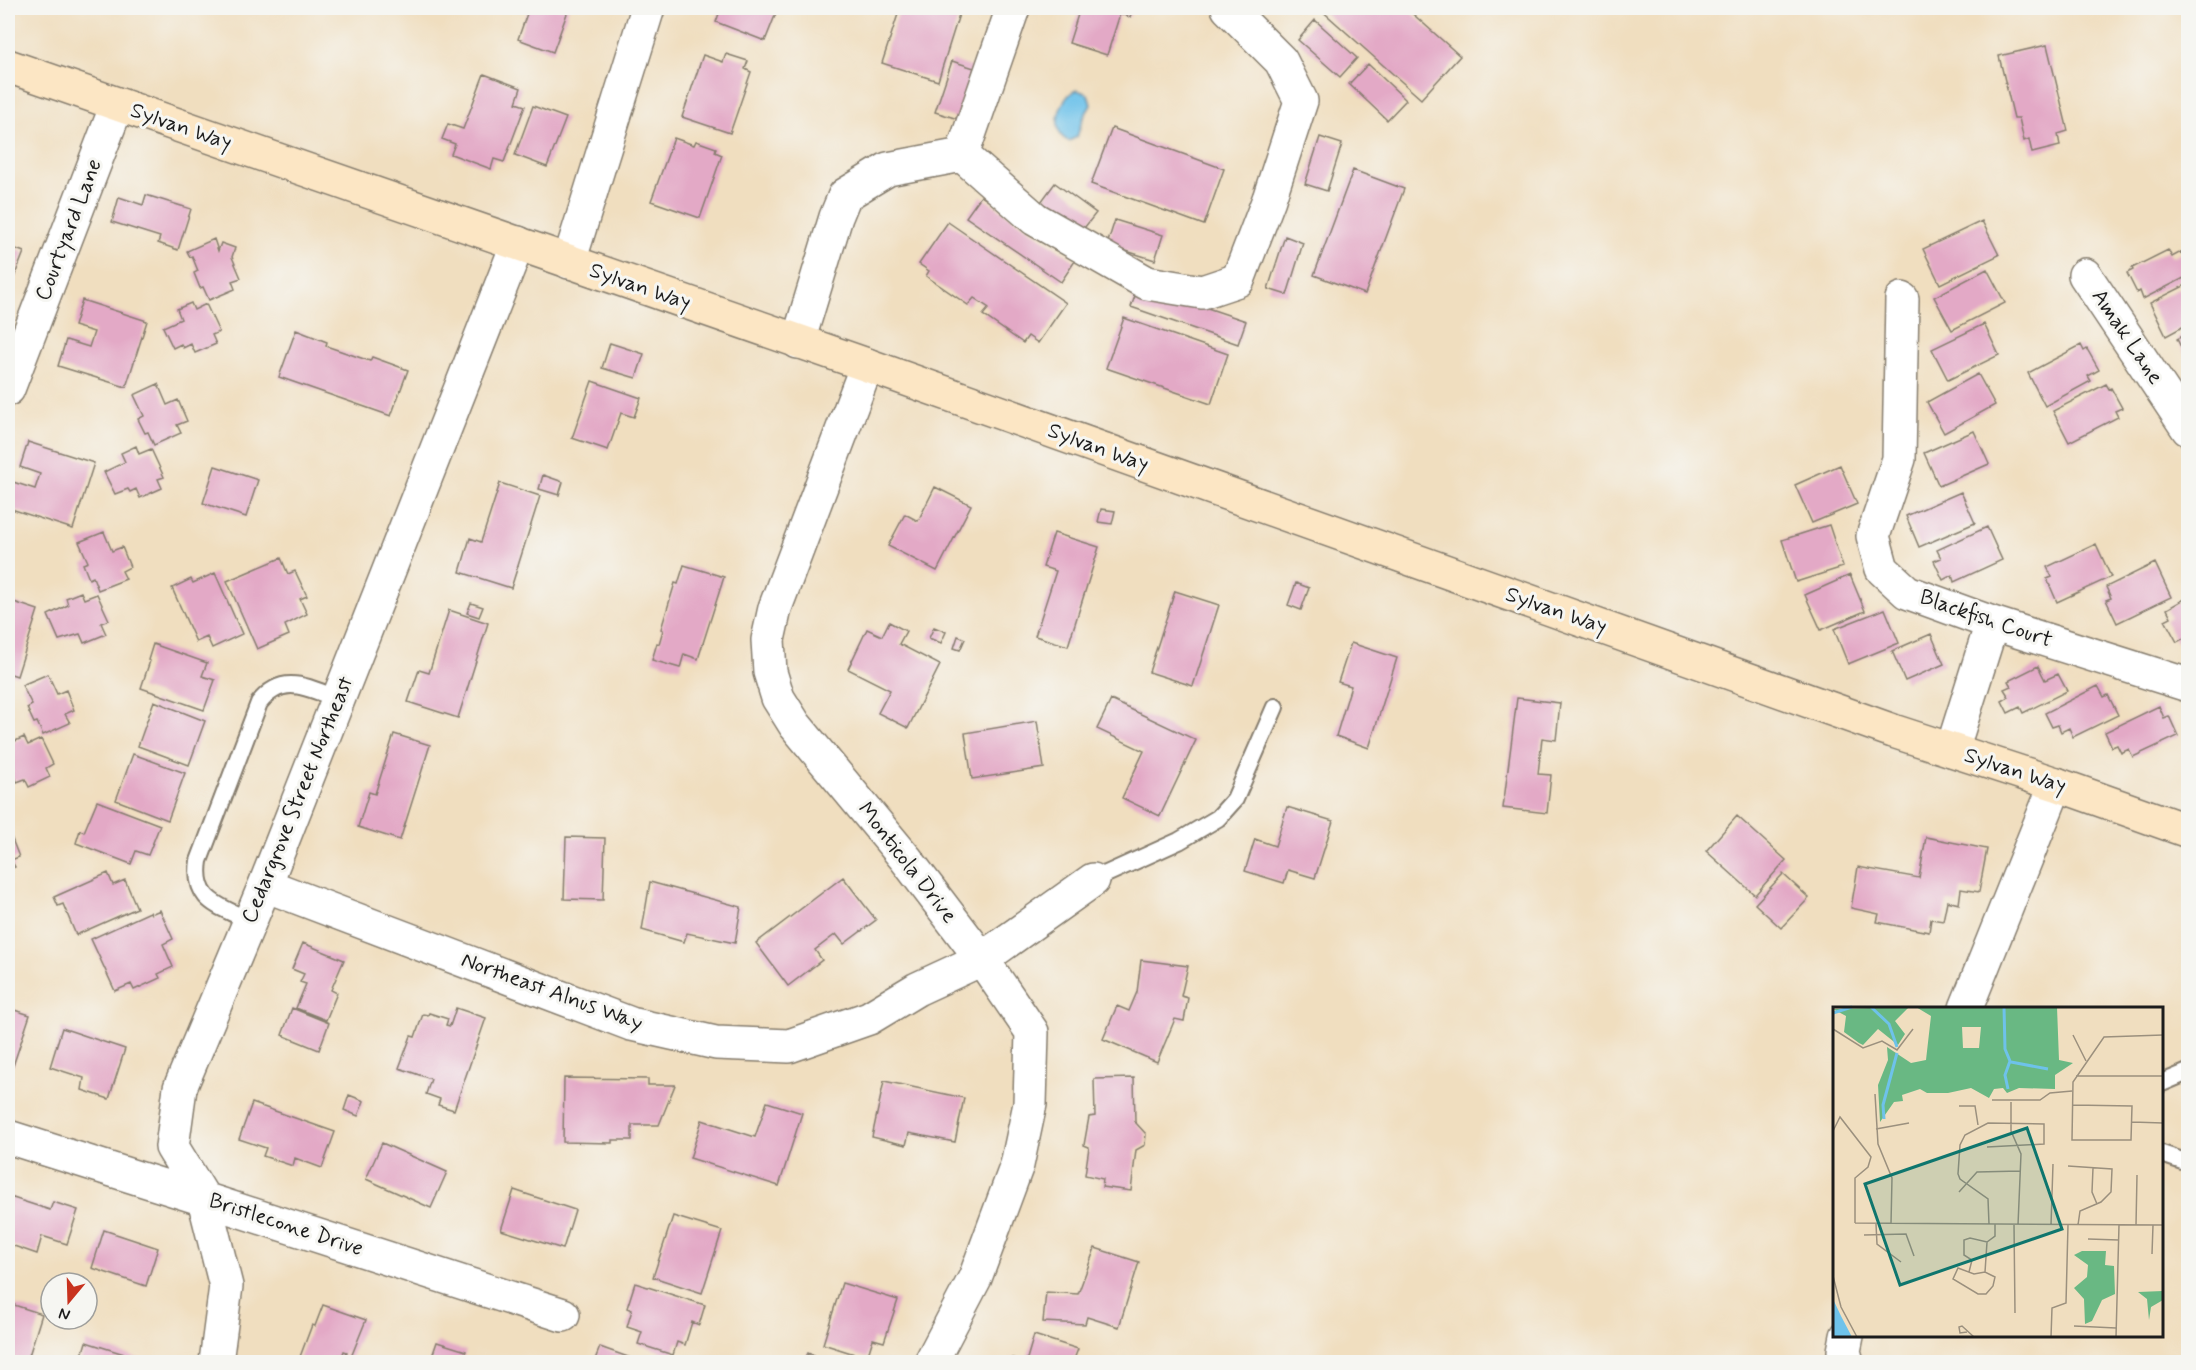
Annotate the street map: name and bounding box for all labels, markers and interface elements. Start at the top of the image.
street label: Sylvan Way [127,97,235,157]
street label: Courtyard Lane [29,155,109,305]
street label: Sylvan Way [586,257,694,317]
street label: Amak Lane [2085,284,2169,390]
street label: Sylvan Way [1044,417,1152,479]
street label: Sylvan Way [1502,581,1610,641]
street label: Blackfish Court [1916,583,2056,655]
street label: Cedargrove Street Northeast [236,672,361,928]
street label: Sylvan Way [1961,741,2069,801]
street label: Monticola Drive [851,797,963,929]
street label: Northeast Alnus Way [457,946,647,1038]
inset map [1833,1007,2163,1337]
street label: Bristlecone Drive [205,1187,367,1263]
north arrow [39,1271,99,1331]
text: N [56,1302,73,1325]

